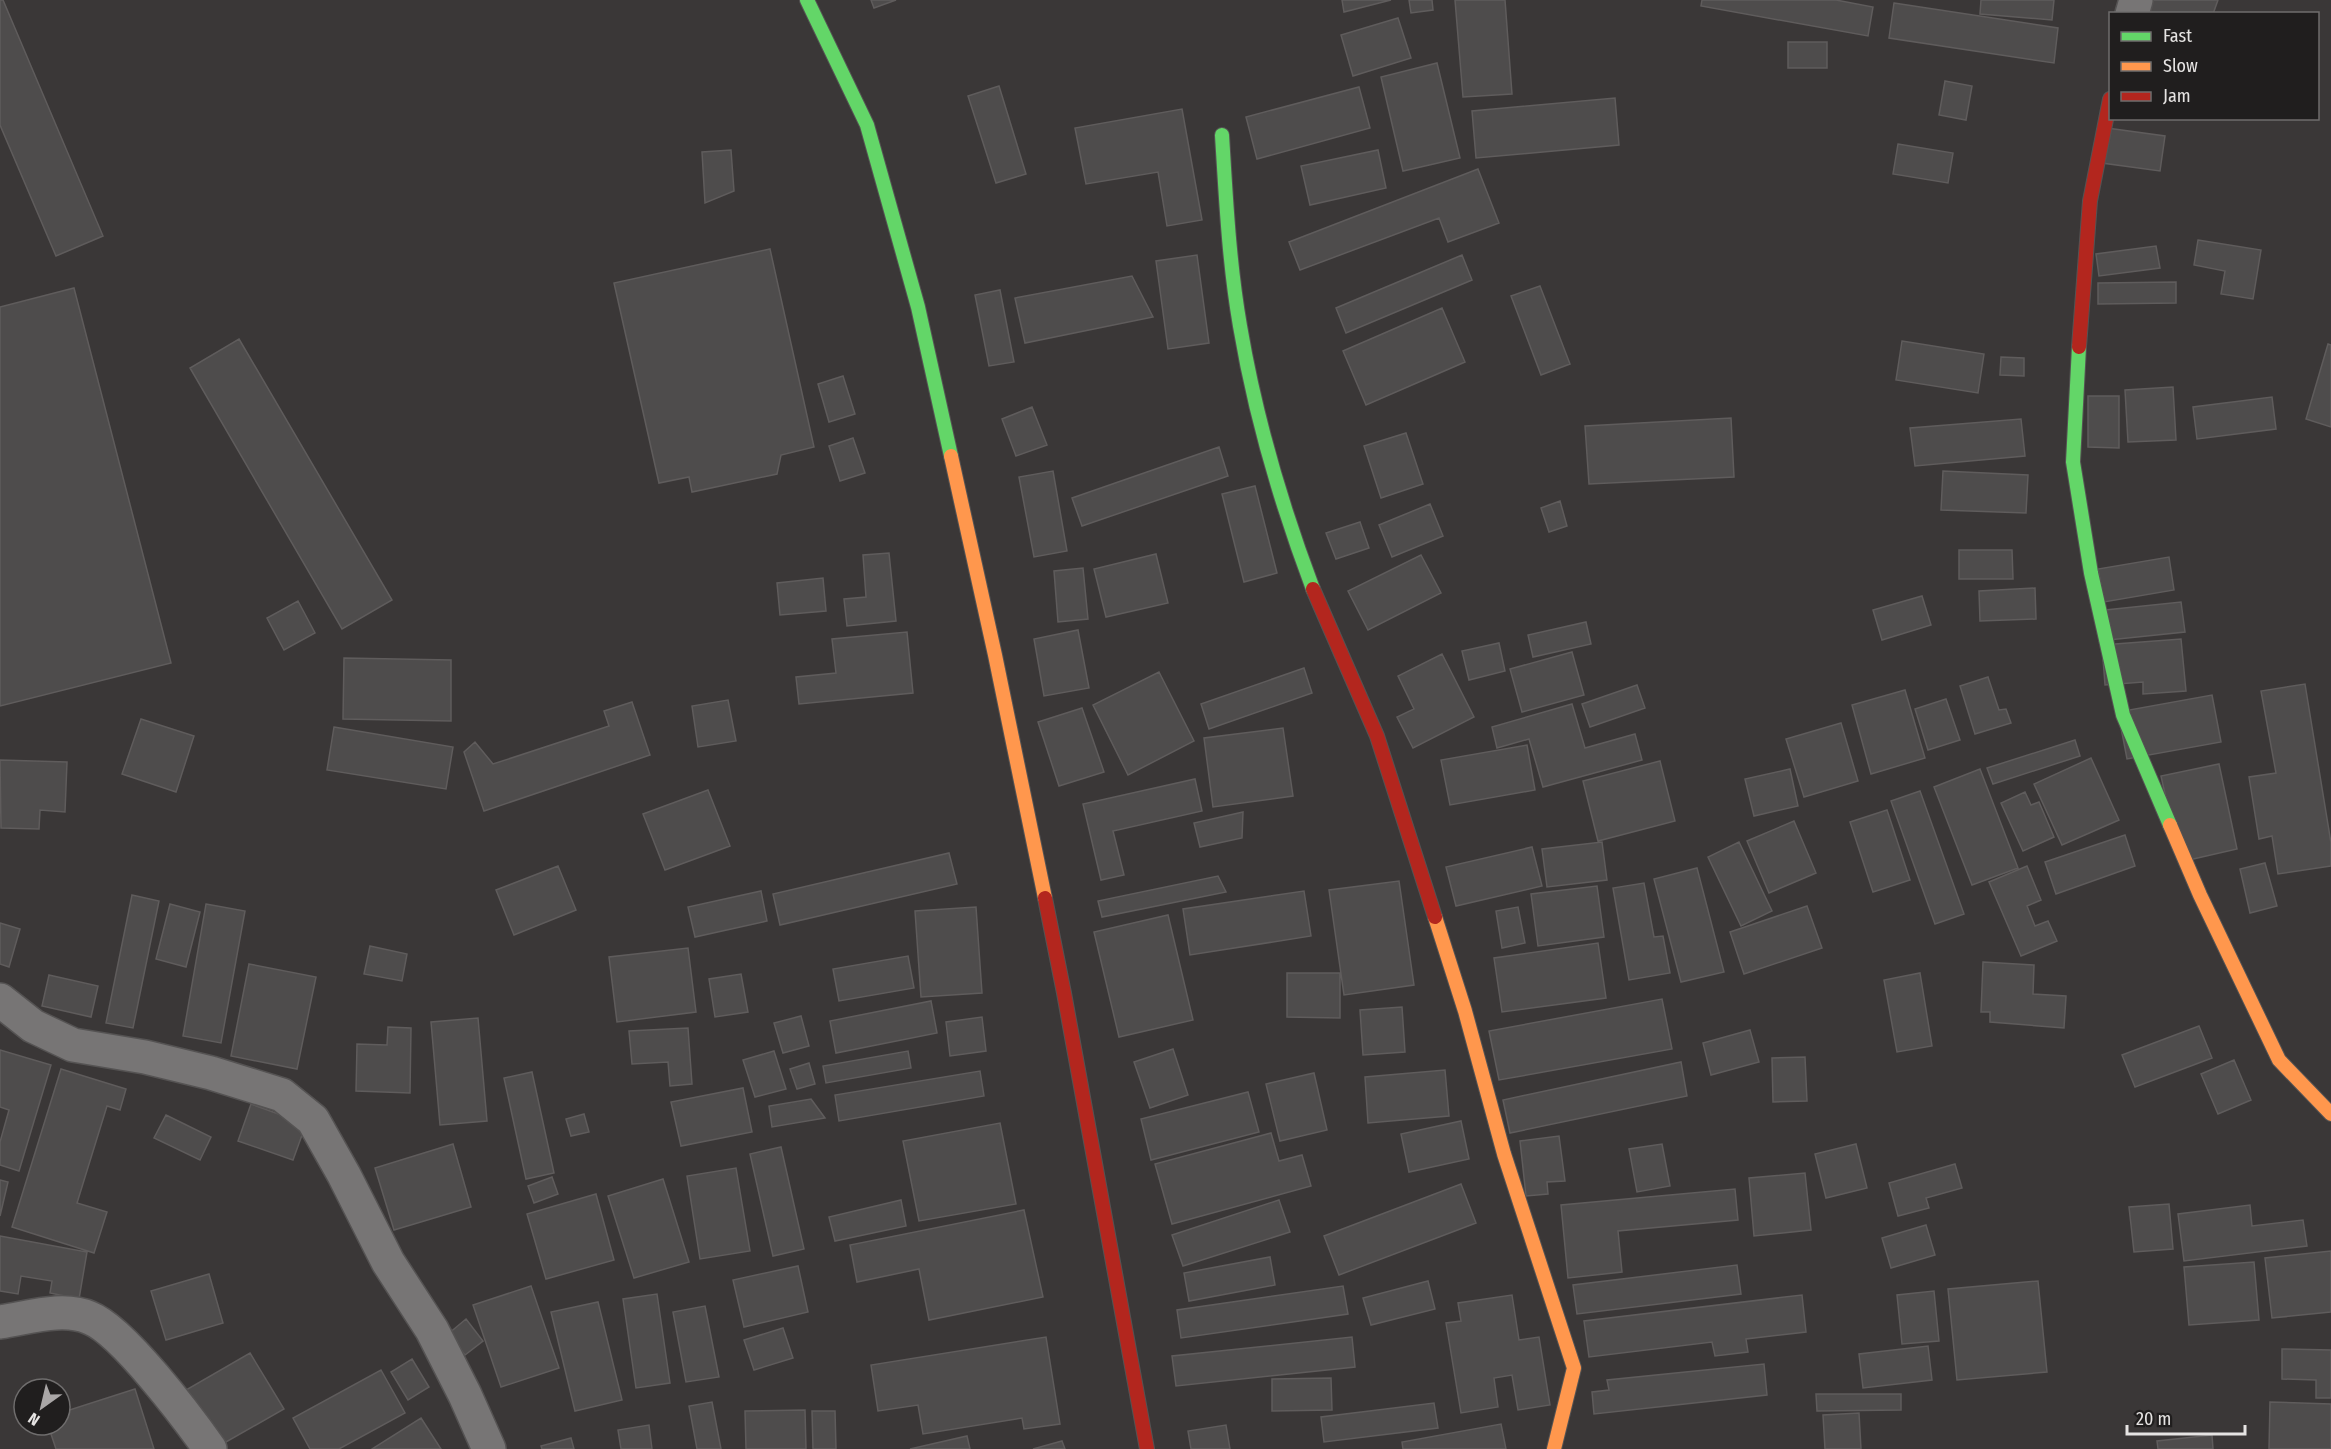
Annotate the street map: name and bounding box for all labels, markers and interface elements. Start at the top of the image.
legend [2109,12,2319,120]
text: Fast [2163,25,2192,47]
text: Slow [2163,55,2198,77]
text: Jam [2163,85,2191,107]
north arrow [12,1377,72,1437]
scale bar [2127,1398,2246,1436]
text: N [25,1408,43,1430]
text: 20 m [2136,1408,2171,1430]

